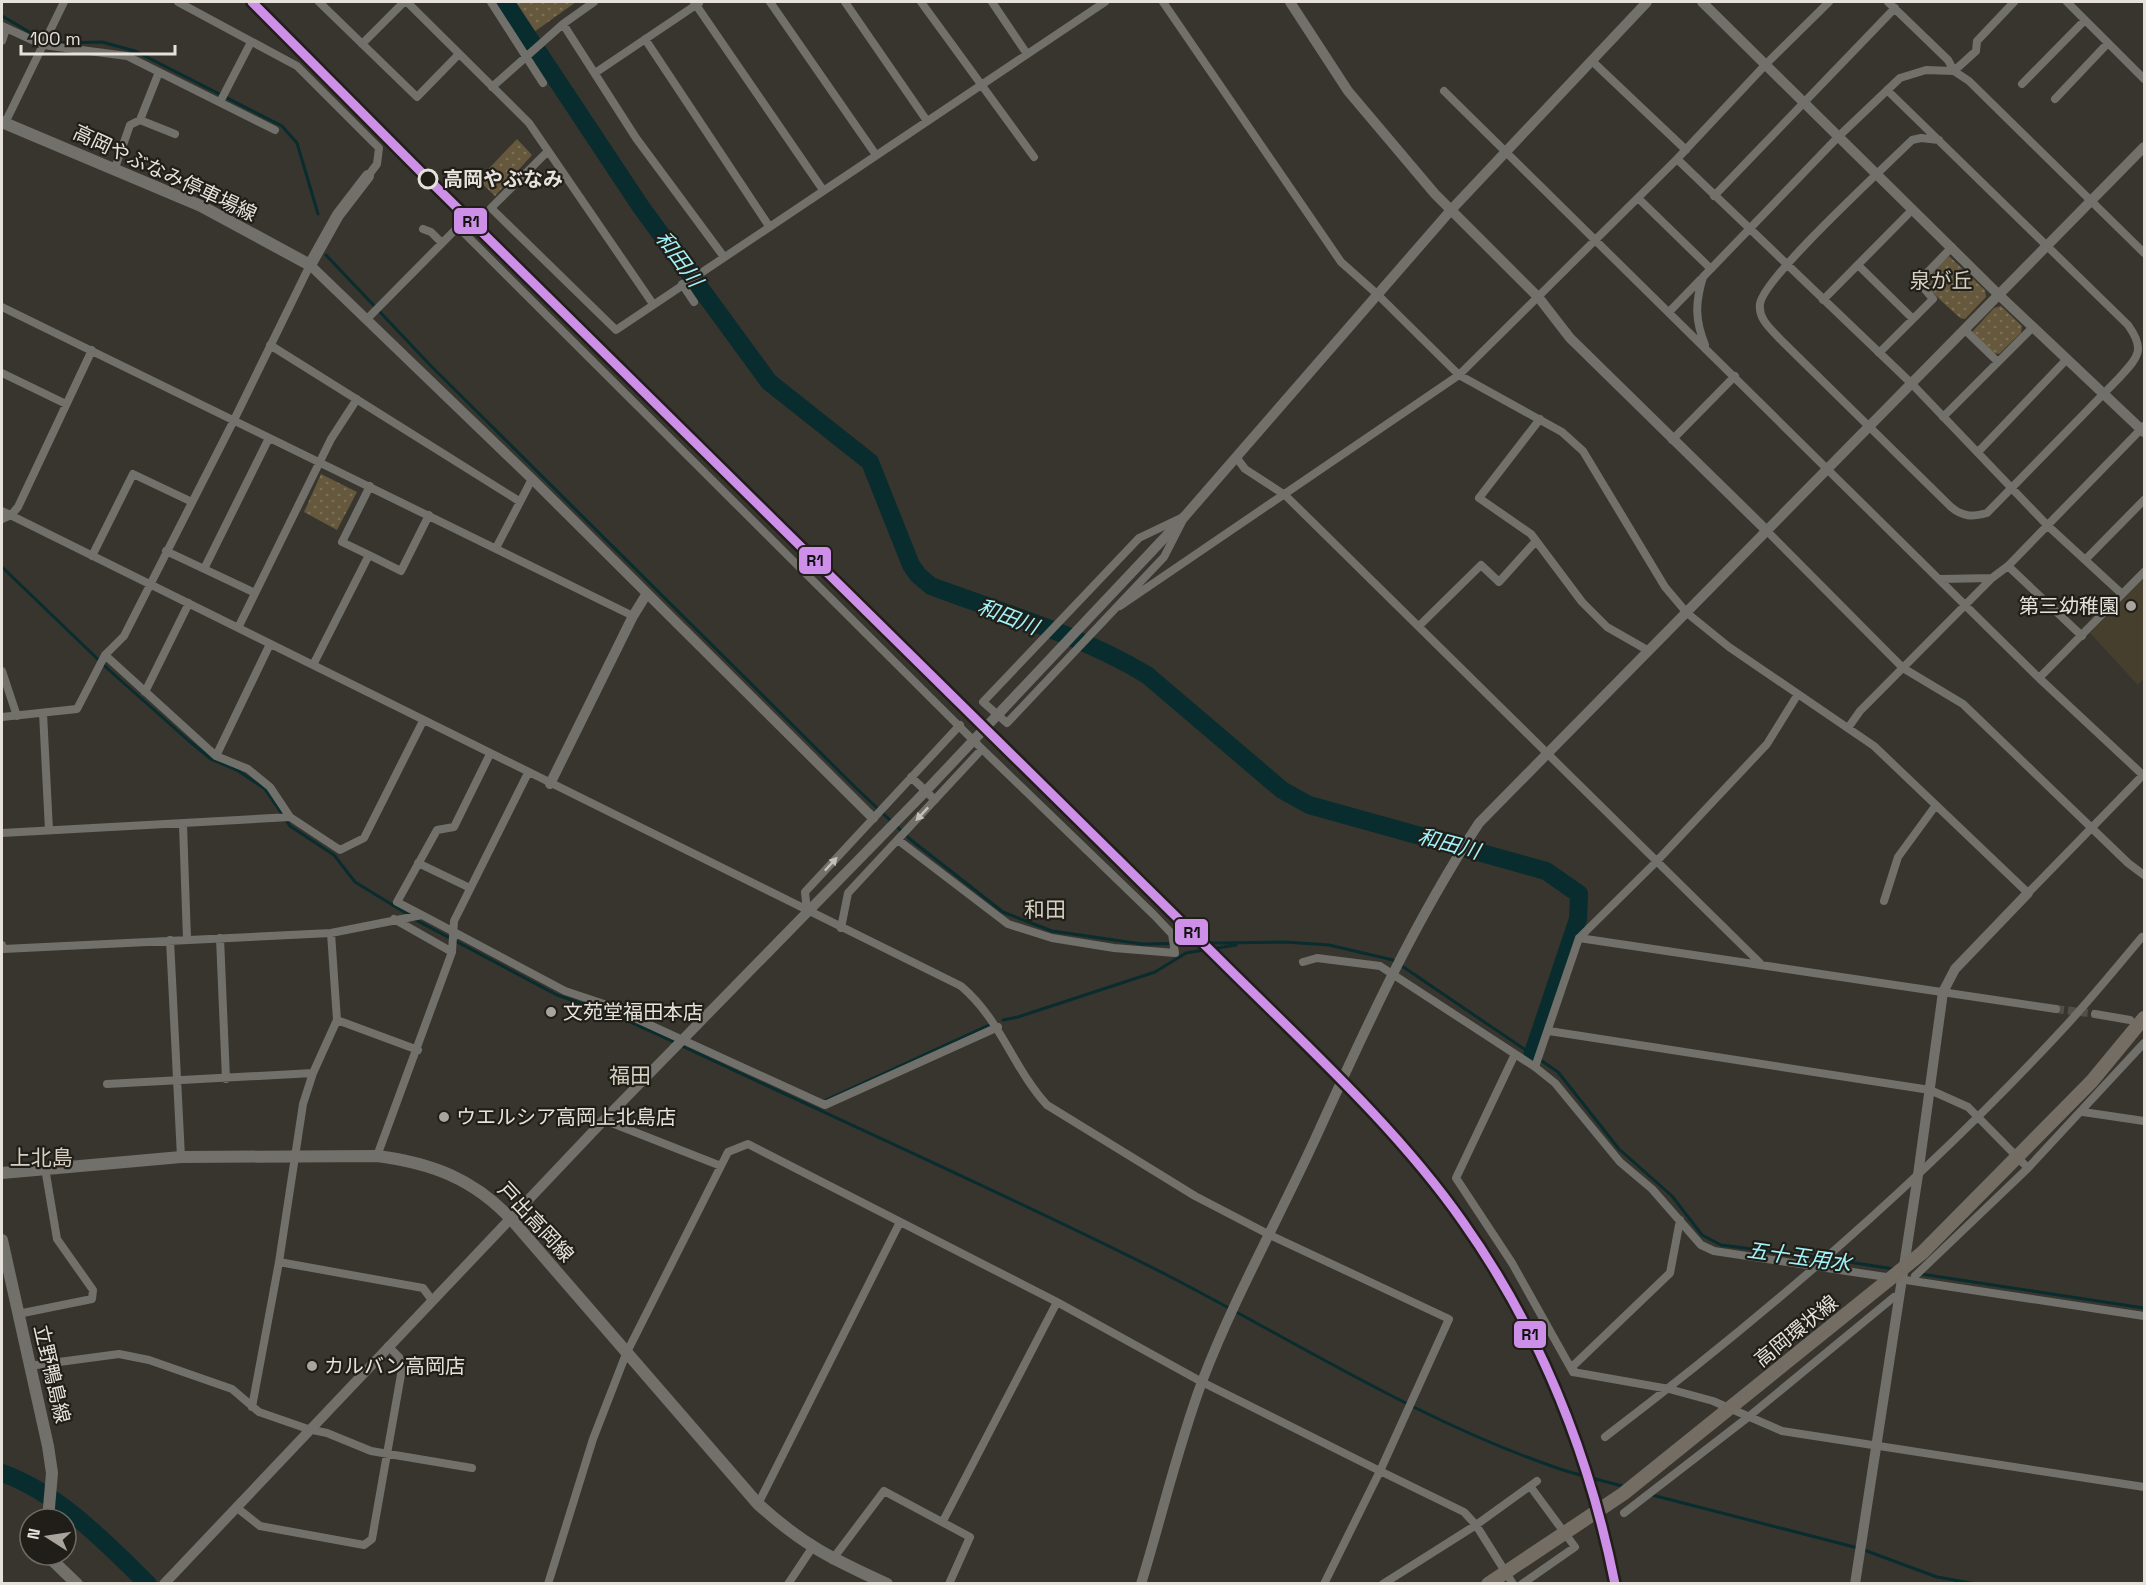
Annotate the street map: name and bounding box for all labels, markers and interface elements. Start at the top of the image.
scale bar [21,18,176,56]
text: 100 m [30,27,81,50]
street label: 高岡やぶなみ停車場線 [69,119,261,227]
place label: 高岡やぶなみ [443,166,563,192]
marker: 高岡やぶなみ [418,169,438,189]
line badge: R1 [453,207,488,235]
text: R1 [462,211,480,232]
water label: 和田川 [650,225,710,294]
district label: 泉が丘 [1910,267,1973,294]
line badge: R1 [798,546,832,575]
text: R1 [806,550,824,571]
water label: 和田川 [974,593,1044,641]
place label: 第三幼稚園 [2019,593,2119,619]
marker: 第三幼稚園 [2124,599,2138,613]
one-way arrow [916,806,929,821]
water label: 和田川 [1415,822,1485,865]
one-way arrow [824,856,838,871]
district label: 和田 [1024,896,1066,923]
line badge: R1 [1174,918,1209,946]
text: R1 [1183,922,1201,943]
place label: 文苑堂福田本店 [563,999,703,1025]
marker: 文苑堂福田本店 [544,1005,558,1019]
district label: 福田 [609,1062,651,1089]
place label: ウエルシア高岡上北島店 [456,1104,676,1130]
marker: ウエルシア高岡上北島店 [437,1110,451,1124]
district label: 上北島 [10,1144,73,1171]
street label: 戸出高岡線 [492,1177,580,1267]
water label: 五十玉用水 [1745,1236,1855,1277]
street label: 高岡環状線 [1749,1289,1843,1373]
line badge: R1 [1513,1320,1547,1349]
street label: 立野鴨島線 [28,1322,76,1426]
text: R1 [1521,1324,1539,1345]
place label: カルバン高岡店 [324,1353,465,1379]
marker: カルバン高岡店 [305,1359,319,1373]
north arrow [18,1507,78,1567]
text: N [22,1527,45,1541]

